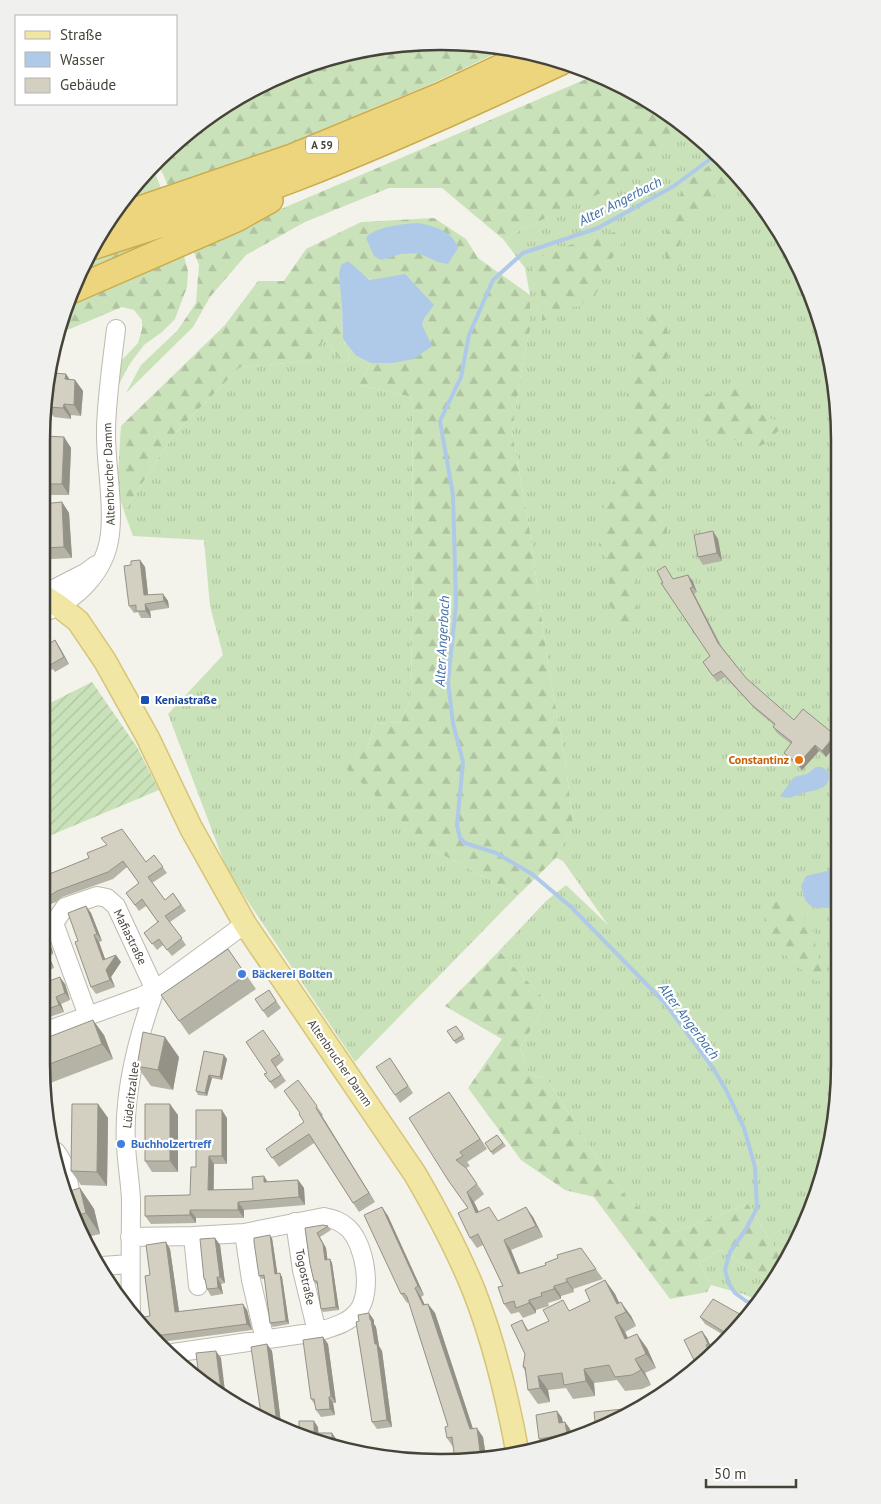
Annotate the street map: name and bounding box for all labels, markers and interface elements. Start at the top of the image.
legend [15,15,178,105]
text: Straße [60,25,102,44]
text: Wasser [60,50,105,69]
text: Gebäude [60,75,116,94]
road number: A 59 [306,136,338,154]
water label: Alter Angerbach [575,172,665,230]
street label: Altenbrucher Damm [99,422,118,526]
water label: Alter Angerbach [431,595,453,688]
place label: Keniastraße [155,692,217,707]
marker: Keniastraße [139,694,151,706]
place label: Constantinz [729,752,789,767]
marker: Constantinz [793,754,805,766]
street label: Mafiastraße [111,906,150,967]
place label: Bäckerei Bolten [252,966,333,981]
marker: Bäckerei Bolten [236,968,248,980]
water label: Alter Angerbach [654,978,724,1063]
street label: Altenbrucher Damm [305,1016,376,1109]
street label: Lüderitzallee [119,1061,142,1129]
place label: Buchholzertreff [131,1136,212,1151]
marker: Buchholzertreff [115,1138,127,1150]
street label: Togostraße [292,1248,319,1306]
scale bar [706,1456,796,1488]
text: 50 m [714,1464,747,1483]

